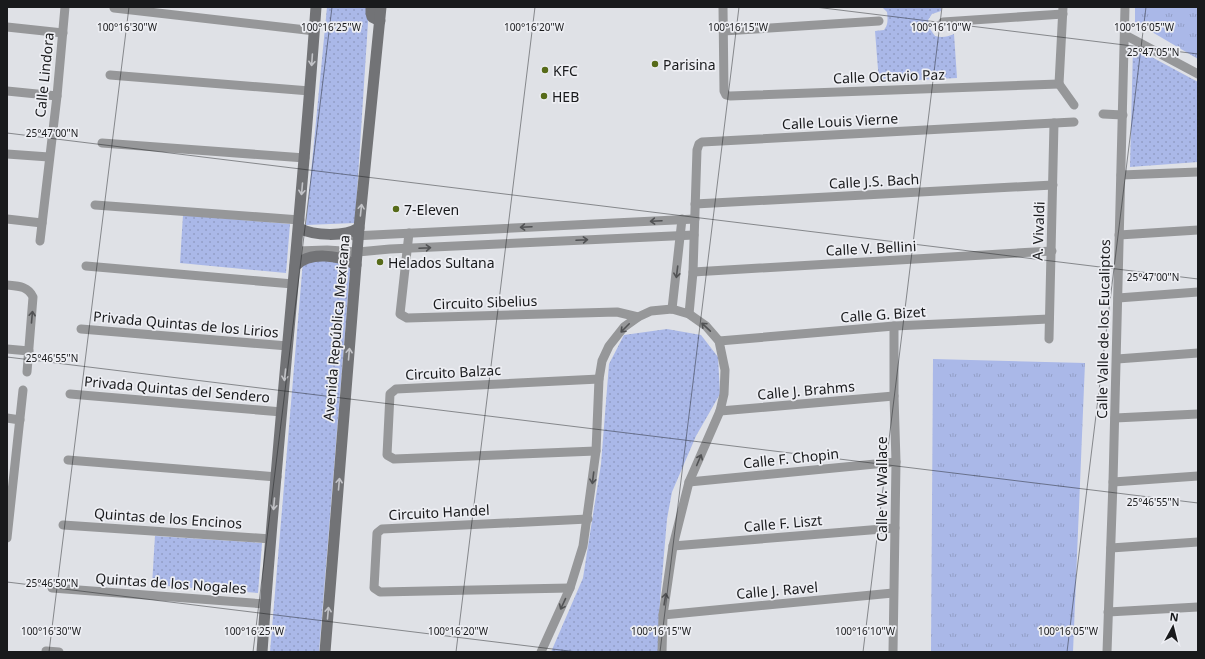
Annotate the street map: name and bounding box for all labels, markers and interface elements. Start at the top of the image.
text: 100°16'30"W [97,20,158,34]
text: 100°16'25"W [301,20,362,34]
text: 100°16'20"W [504,20,565,34]
text: 100°16'15"W [708,20,769,34]
text: 100°16'10"W [911,20,972,34]
text: 100°16'05"W [1114,20,1175,34]
street label: Calle Lindora [30,31,58,119]
text: 25°47'05"N [1127,45,1179,59]
one-way arrow [309,53,316,66]
place label: Parisina [663,55,716,74]
marker: Parisina [650,59,660,69]
place label: KFC [553,61,578,80]
marker: KFC [540,65,550,75]
street label: Calle Octavio Paz [833,65,946,87]
place label: HEB [552,87,579,106]
marker: HEB [539,91,549,101]
street label: Calle Louis Vierne [782,108,899,134]
text: 25°47'00"N [26,126,78,140]
street label: Calle J.S. Bach [828,169,920,193]
one-way arrow [299,182,306,195]
place label: 7-Eleven [404,200,459,219]
street label: A. Vivaldi [1027,201,1049,261]
one-way arrow [357,204,365,217]
marker: 7-Eleven [391,204,401,214]
one-way arrow [650,217,663,224]
one-way arrow [520,224,533,231]
street label: Avenida República Mexicana [318,234,354,422]
one-way arrow [575,236,588,244]
street label: Calle V. Bellini [825,236,917,260]
street label: Calle Valle de los Eucaliptos [1092,239,1114,419]
one-way arrow [418,244,431,251]
place label: Helados Sultana [388,253,495,272]
marker: Helados Sultana [375,257,385,267]
one-way arrow [673,265,680,278]
text: 25°47'00"N [1127,270,1179,284]
street label: Circuito Sibelius [432,291,538,313]
street label: Calle G. Bizet [840,302,926,326]
street label: Privada Quintas de los Lirios [92,306,280,342]
one-way arrow [28,311,35,324]
one-way arrow [701,322,711,331]
one-way arrow [620,323,630,333]
one-way arrow [346,348,353,361]
text: 25°46'55"N [26,351,78,365]
street label: Circuito Balzac [405,360,502,384]
one-way arrow [282,368,289,381]
street label: Privada Quintas del Sendero [83,371,271,407]
street label: Calle J. Brahms [757,376,856,404]
street label: Calle W. Wallace [872,436,891,542]
street label: Calle F. Chopin [742,444,840,472]
one-way arrow [696,454,703,466]
one-way arrow [589,471,597,484]
one-way arrow [335,478,342,491]
text: 25°46'55"N [1127,495,1179,509]
one-way arrow [271,497,278,510]
street label: Circuito Handel [388,500,490,524]
street label: Quintas de los Encinos [93,503,243,533]
street label: Calle F. Liszt [743,510,823,536]
street label: Quintas de los Nogales [95,568,248,598]
text: 25°46'50"N [26,576,78,590]
street label: Calle J. Ravel [735,577,819,603]
one-way arrow [661,593,669,606]
one-way arrow [559,597,566,609]
one-way arrow [325,607,332,620]
north arrow [1153,607,1193,647]
text: N [1169,609,1180,625]
text: 100°16'30"W [21,624,82,638]
text: 100°16'25"W [224,624,285,638]
text: 100°16'20"W [428,624,489,638]
text: 100°16'15"W [631,624,692,638]
text: 100°16'10"W [835,624,896,638]
text: 100°16'05"W [1038,624,1099,638]

